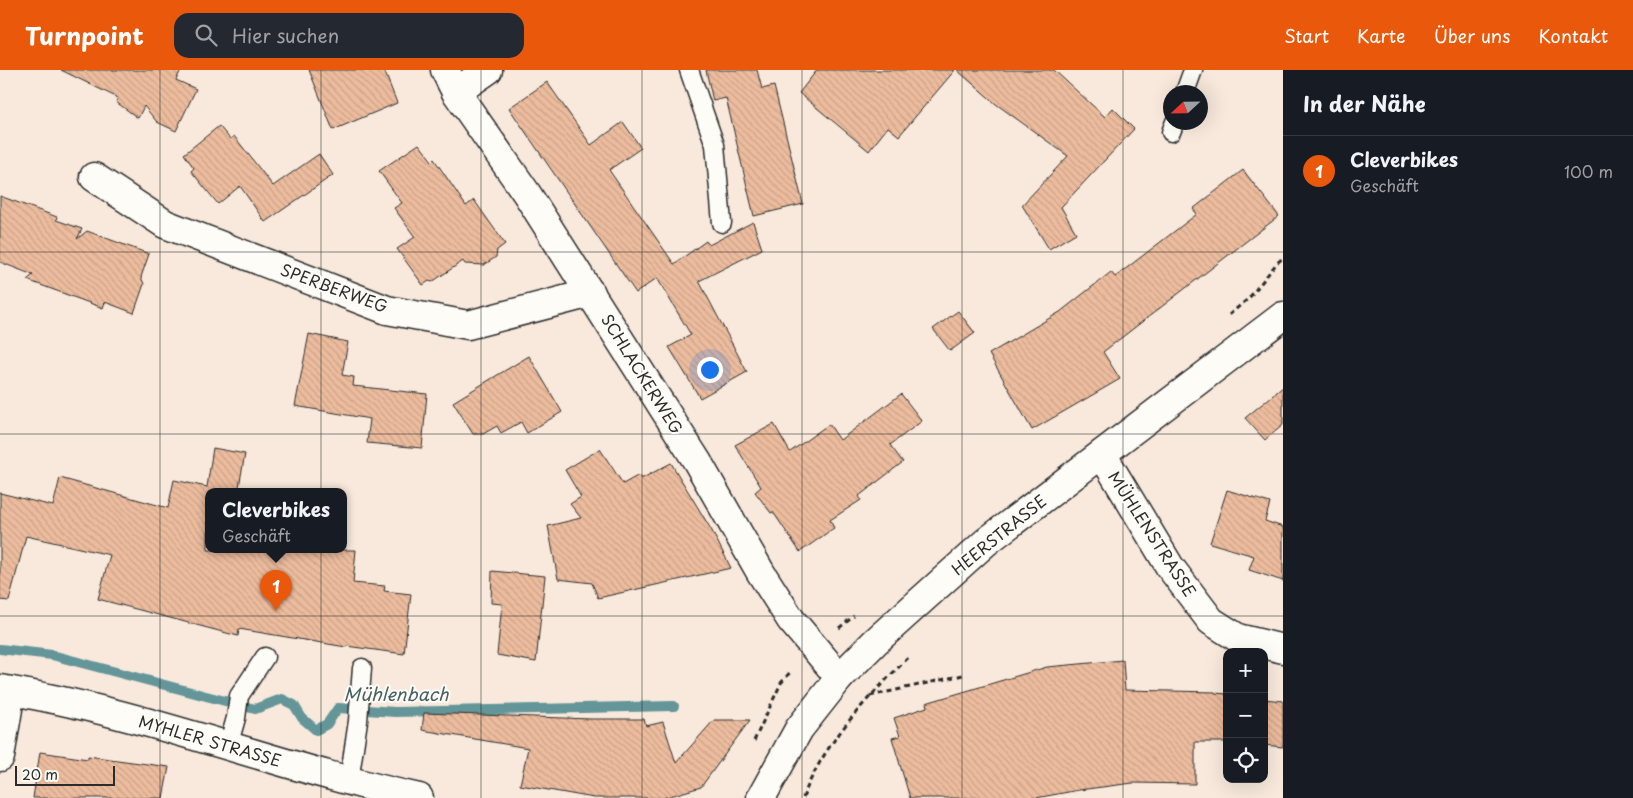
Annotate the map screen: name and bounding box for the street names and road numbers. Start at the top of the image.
street label: SPERBERWEG [277,257,391,318]
street label: SCHLACKERWEG [596,309,689,438]
street label: MÜHLENSTRASSE [1103,466,1203,601]
street label: HEERSTRASSE [946,488,1051,580]
street label: MYHLER STRASSE [136,708,284,772]

